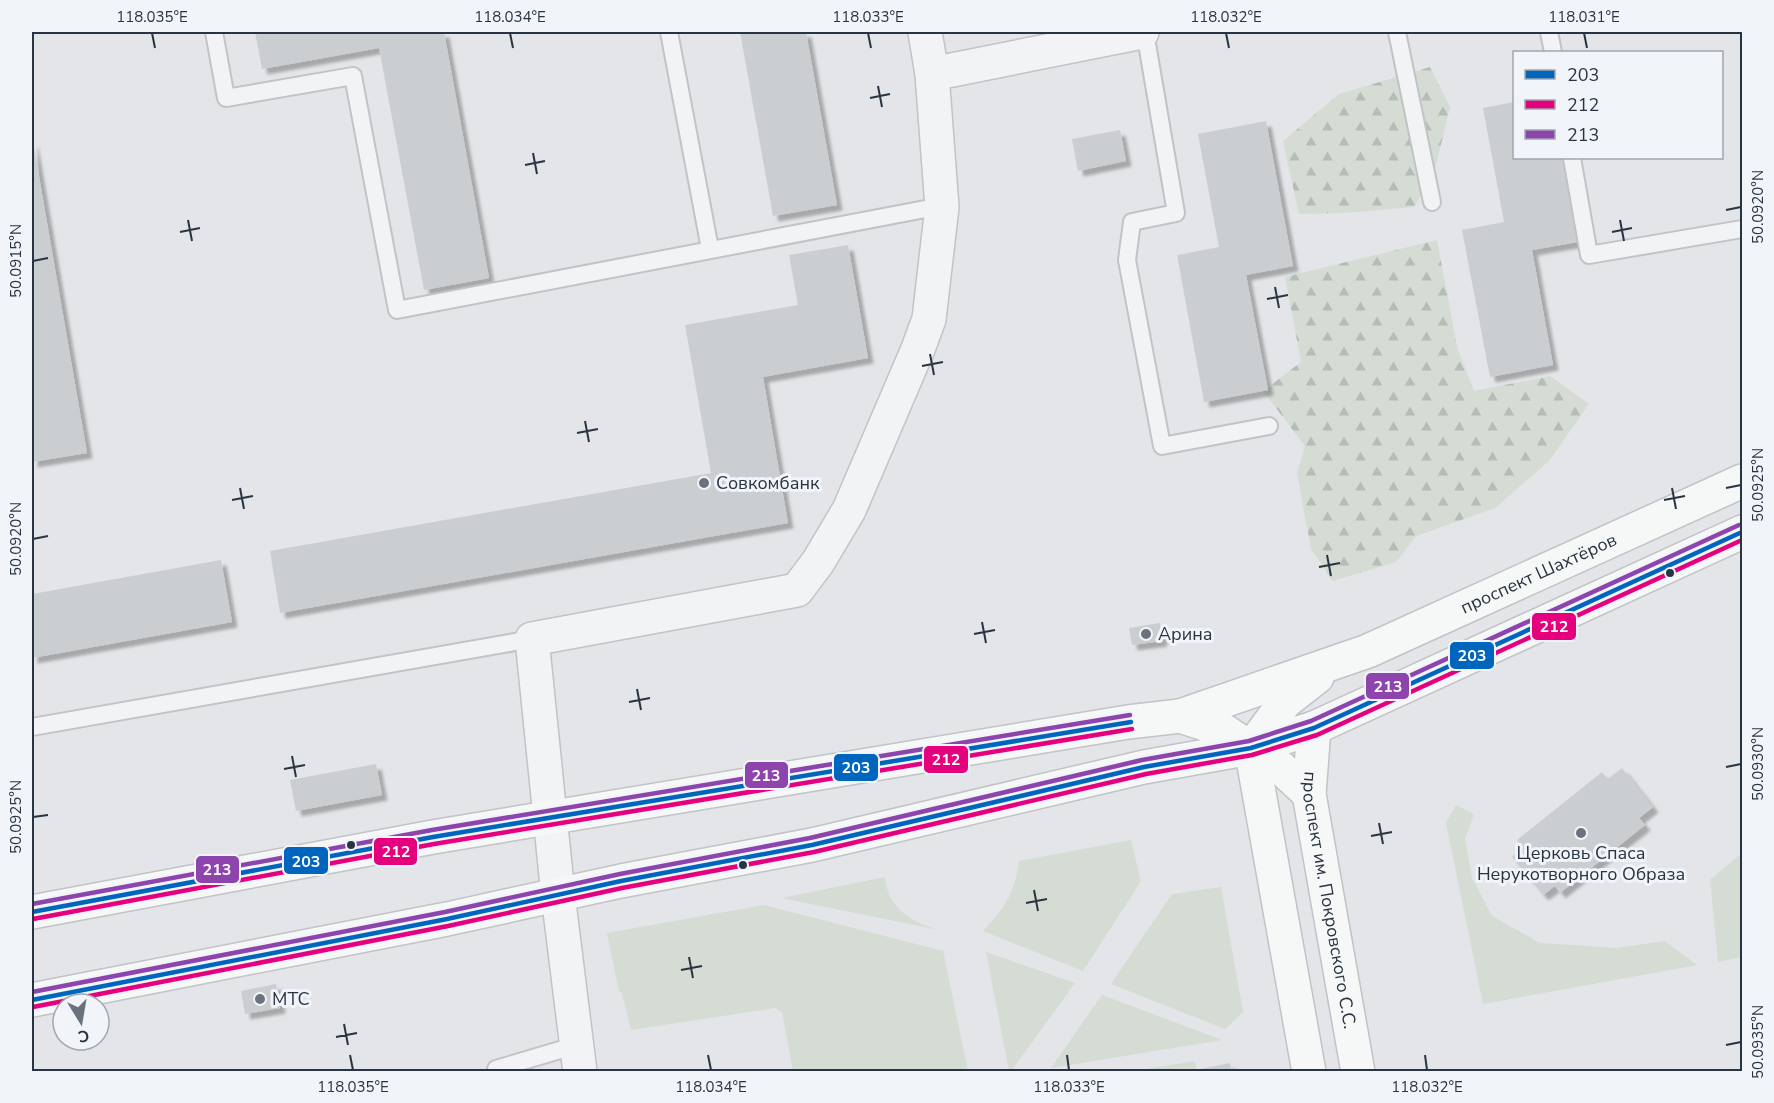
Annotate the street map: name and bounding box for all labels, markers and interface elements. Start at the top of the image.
text: 118.035°E [116,7,188,27]
text: 118.034°E [474,7,546,27]
text: 118.033°E [832,7,904,27]
text: 118.032°E [1190,7,1262,27]
text: 118.031°E [1548,7,1620,27]
legend [1513,51,1723,159]
text: 203 [1567,63,1599,87]
text: 212 [1567,93,1599,117]
text: 213 [1567,123,1599,147]
text: 50.0920°N [1748,170,1768,244]
text: 50.0915°N [6,224,26,298]
text: 50.0925°N [1748,448,1768,522]
place label: Совкомбанк [716,471,820,495]
marker: Совкомбанк [697,476,711,490]
text: 50.0920°N [6,502,26,576]
street label: проспект Шахтёров [1457,528,1621,619]
unlabelled marker [1664,567,1676,579]
line badge: 212 [1531,612,1577,641]
text: 212 [1540,616,1568,638]
place label: Арина [1158,622,1213,646]
marker: Арина [1139,627,1153,641]
line badge: 203 [1449,641,1495,670]
text: 203 [1458,645,1486,667]
line badge: 213 [1365,672,1410,700]
text: 213 [1374,676,1402,698]
text: 50.0930°N [1748,727,1768,801]
line badge: 212 [923,745,969,774]
text: 212 [932,749,960,771]
line badge: 203 [833,753,879,782]
text: 203 [842,757,870,779]
line badge: 213 [744,761,789,789]
text: 213 [752,765,780,787]
street label: проспект им. Покровского С.С. [1297,771,1362,1031]
text: 50.0925°N [6,780,26,854]
marker: Церковь Спаса Нерукотворного Образа [1574,826,1588,840]
line badge: 212 [373,837,418,866]
unlabelled marker [345,839,357,851]
text: 212 [382,841,410,863]
place label: Церковь Спаса Нерукотворного Образа [1477,841,1685,886]
line badge: 203 [283,846,329,875]
text: 203 [292,851,320,873]
line badge: 213 [195,855,240,884]
text: 213 [203,859,231,881]
unlabelled marker [737,859,749,871]
place label: МТС [272,987,310,1011]
north arrow [51,992,111,1052]
marker: МТС [253,992,267,1006]
text: 50.0935°N [1748,1005,1768,1079]
text: С [76,1024,91,1048]
text: 118.035°E [317,1077,389,1097]
text: 118.034°E [675,1077,747,1097]
text: 118.033°E [1033,1077,1105,1097]
text: 118.032°E [1391,1077,1463,1097]

